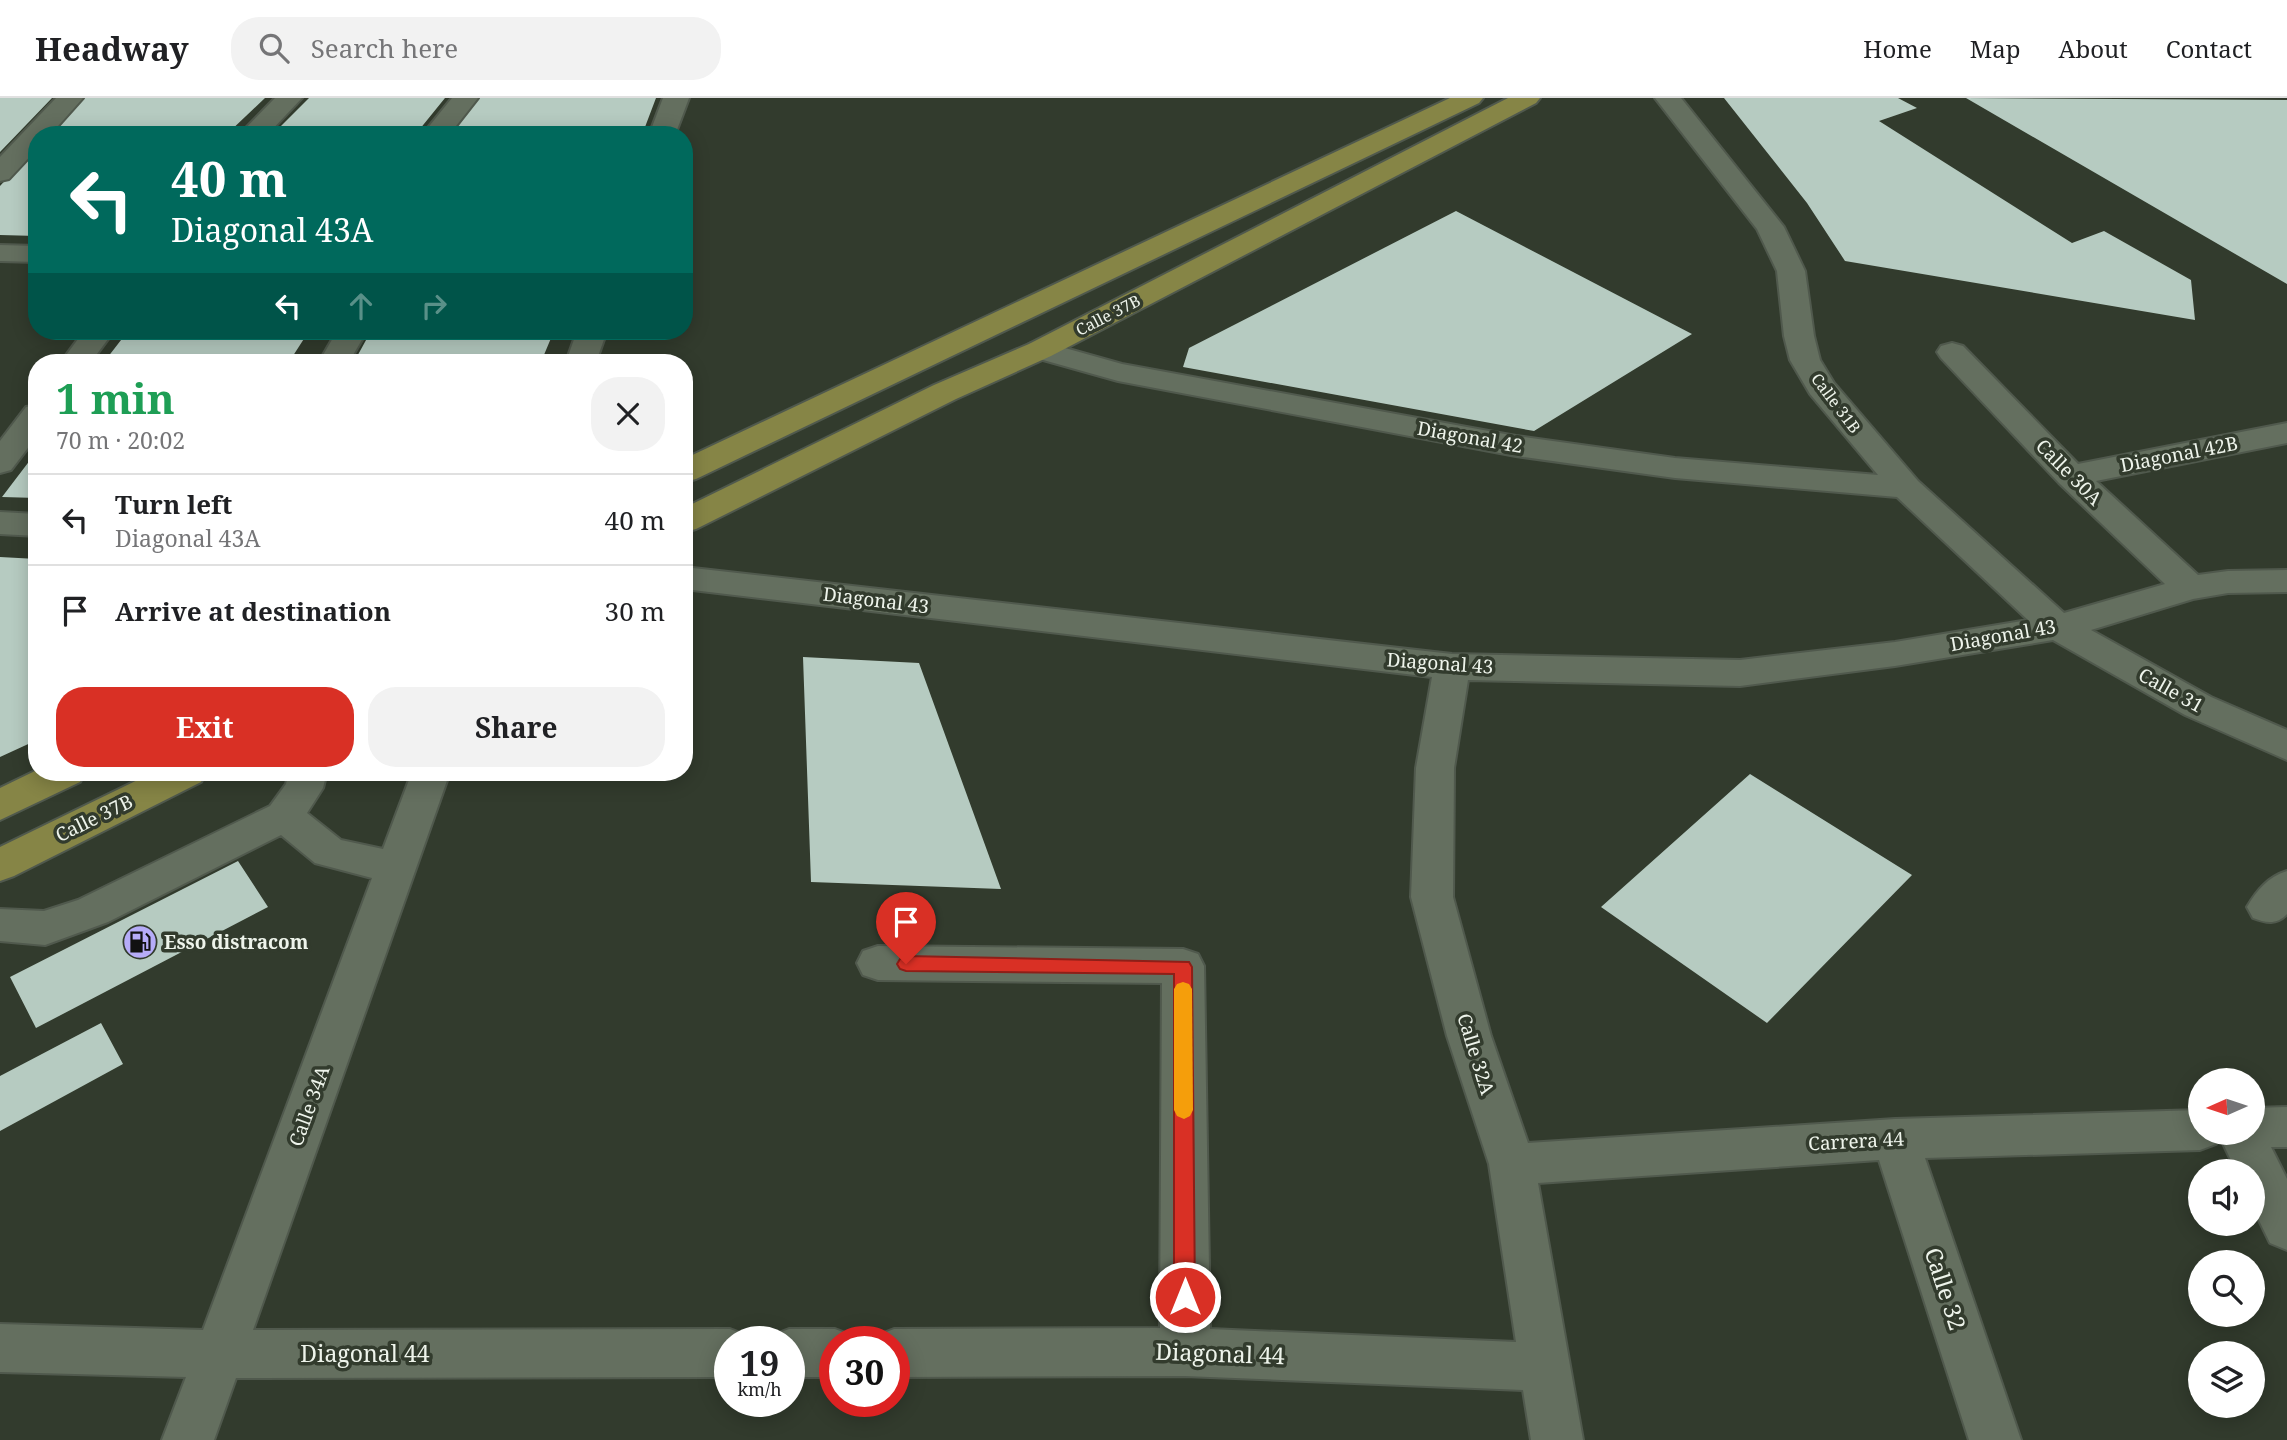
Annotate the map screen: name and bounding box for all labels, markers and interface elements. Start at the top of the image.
search box [231,17,721,80]
text: Headway [35,26,189,71]
icon: search [255,29,293,67]
text: Search here [311,30,458,66]
text: Home [1863,32,1932,65]
text: Map [1970,32,2021,65]
text: About [2059,32,2128,65]
text: Contact [2166,32,2252,65]
text: 40 m [171,145,287,211]
icon: left [56,154,147,245]
text: Diagonal 43A [171,208,373,251]
icon: left [269,287,307,325]
icon: ahead [342,287,380,325]
icon: right [415,287,453,325]
street label: Calle 37B [1072,289,1144,341]
street label: Calle 31B [1806,368,1866,438]
text: 1 min [56,369,175,426]
button: close [591,377,665,451]
street label: Diagonal 42 [1415,415,1525,459]
text: 70 m · 20:02 [56,424,185,456]
street label: Diagonal 42B [2118,430,2240,478]
street label: Calle 30A [2030,433,2108,511]
text: Turn left [115,486,232,522]
icon: left [56,501,94,539]
text: 40 m [605,502,665,538]
text: Diagonal 43A [115,522,261,554]
street label: Diagonal 43 [821,581,931,619]
icon: arrive [56,592,94,630]
text: Arrive at destination [115,593,391,629]
text: 30 m [605,593,665,629]
street label: Diagonal 43 [1948,613,2058,657]
street label: Diagonal 43 [1386,646,1494,680]
street label: Calle 31 [2134,662,2208,718]
button: Exit [56,687,354,767]
button: Share [368,687,665,767]
street label: Calle 37B [51,788,137,848]
pin [876,892,936,964]
icon: arrive [887,903,925,941]
fuel station icon: Esso distracom [121,923,159,961]
place label: Esso distracom [164,929,309,955]
street label: Calle 32A [1451,1010,1501,1098]
street label: Calle 34A [282,1062,336,1150]
north arrow [2188,1068,2264,1144]
map controls [2188,1068,2265,1418]
street label: Carrera 44 [1807,1125,1905,1156]
button: sound [2188,1159,2265,1236]
street label: Calle 32 [1918,1243,1974,1334]
button: search [2188,1250,2265,1327]
position arrow [1148,1260,1222,1334]
speed limit sign: 30 [819,1326,910,1417]
street label: Diagonal 44 [1155,1335,1285,1371]
street label: Diagonal 44 [300,1337,430,1369]
text: 19 [740,1339,779,1386]
button: layers [2188,1341,2265,1418]
text: km/h [737,1377,782,1401]

